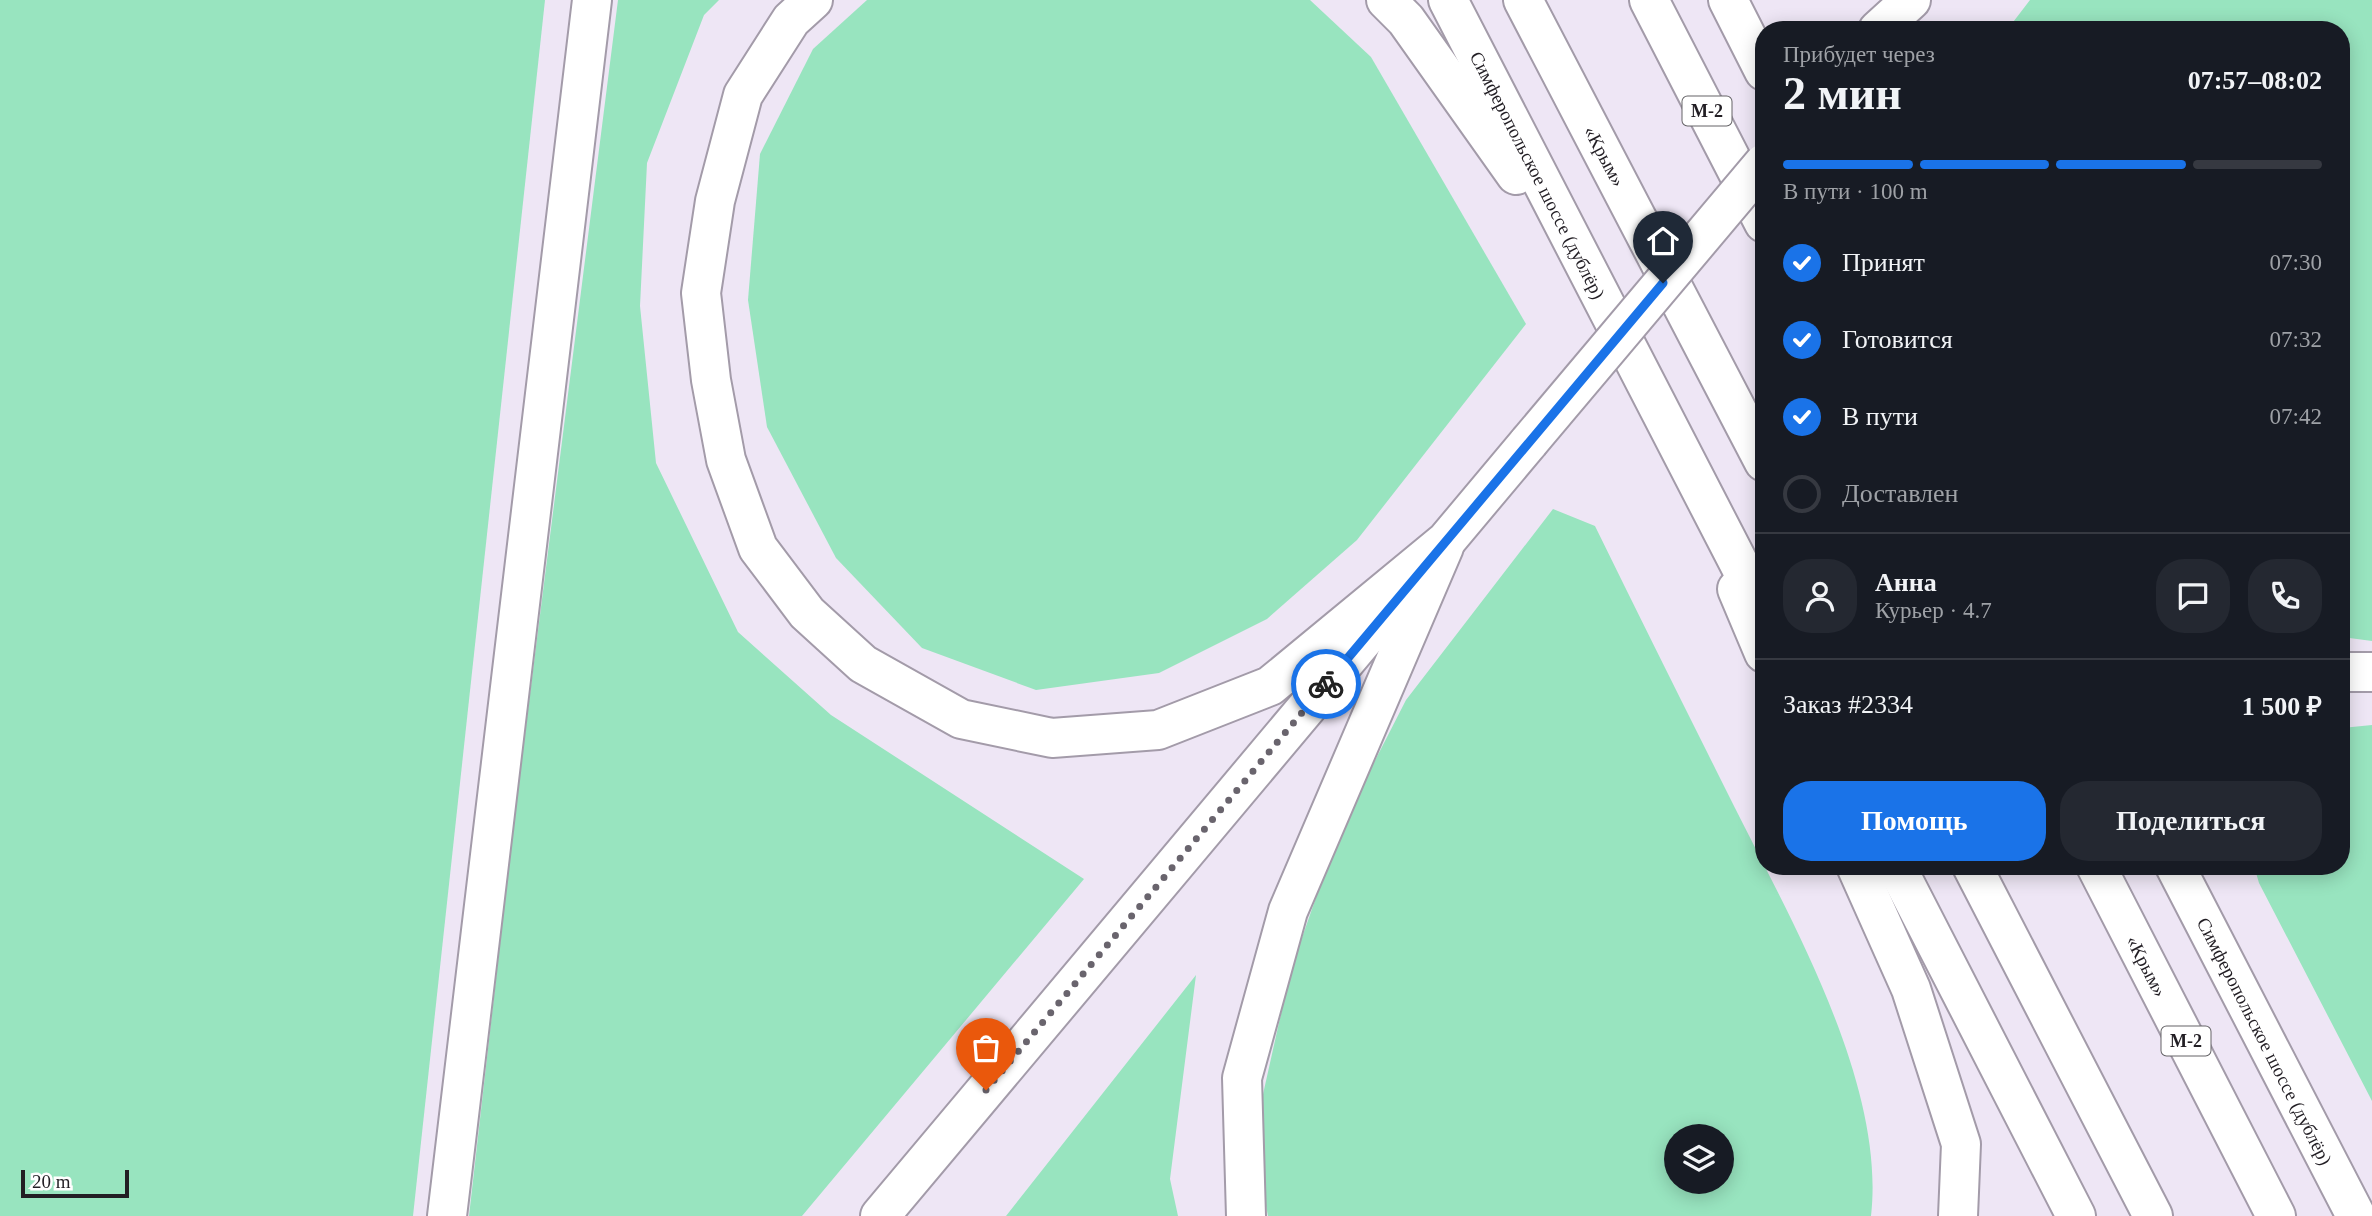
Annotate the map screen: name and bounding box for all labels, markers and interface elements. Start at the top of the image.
text: Прибудет через [1783,42,1935,67]
street label: Симферопольское шоссе (дублёр) [1465,48,1609,303]
text: 07:57–08:02 [2188,66,2322,95]
text: 2 мин [1783,68,1902,119]
road number: М-2 [1682,96,1732,126]
street label: «Крым» [1580,122,1629,190]
text: В пути · 100 m [1783,179,1928,204]
pin [1633,211,1693,283]
icon: home [1644,222,1682,260]
icon: check [1783,244,1821,282]
text: Принят [1842,248,1925,277]
text: 07:30 [2270,250,2322,275]
icon: check [1783,321,1821,359]
text: Готовится [1842,325,1953,354]
text: 07:32 [2270,327,2322,352]
icon: check [1783,398,1821,436]
text: В пути [1842,402,1918,431]
text: 07:42 [2270,404,2322,429]
text: Доставлен [1842,479,1959,508]
button: person [1783,559,1857,633]
button: chat [2156,559,2230,633]
button: phone [2248,559,2322,633]
text: Анна [1875,568,1937,597]
text: Курьер · 4.7 [1875,598,1992,623]
courier [1291,649,1361,719]
icon: bike [1307,665,1345,703]
text: Заказ #2334 [1783,690,1913,719]
text: 1 500 ₽ [2242,692,2322,721]
button: Помощь [1783,781,2046,861]
button: Поделиться [2060,781,2322,861]
street label: Симферопольское шоссе (дублёр) [2192,914,2336,1169]
street label: «Крым» [2122,932,2171,1000]
pin [956,1018,1016,1090]
road number: М-2 [2162,1026,2210,1056]
icon: bag [967,1029,1005,1067]
map controls [1664,1124,1734,1194]
button: layers [1664,1124,1734,1194]
scale bar [21,1167,130,1199]
text: 20 m [32,1171,71,1192]

